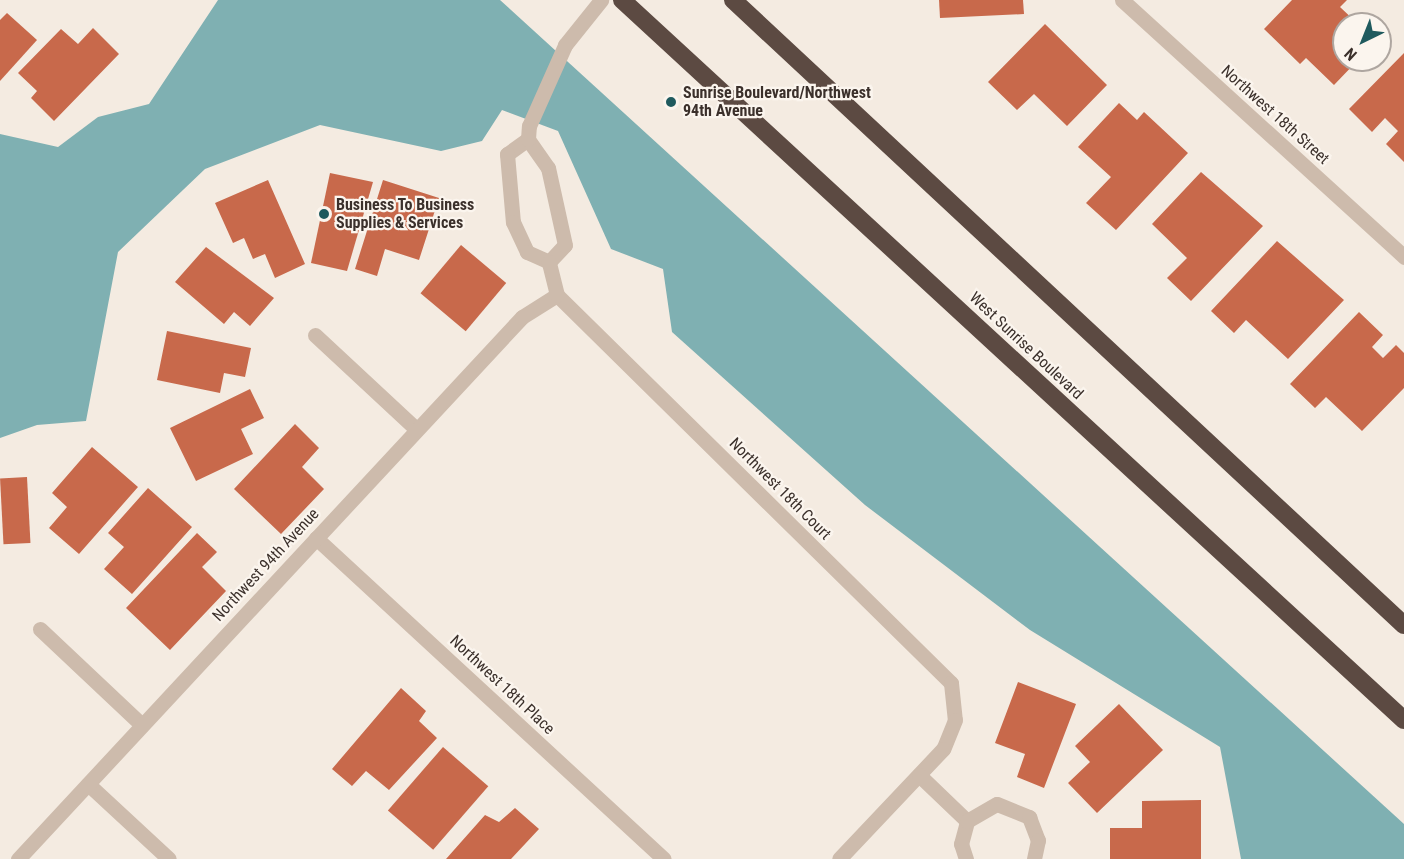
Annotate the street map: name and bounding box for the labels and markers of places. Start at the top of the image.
place label: Sunrise Boulevard/Northwest 94th Avenue [683,83,871,121]
marker: Sunrise Boulevard/Northwest 94th Avenue [664,95,678,109]
place label: Business To Business Supplies & Services [336,195,475,233]
marker: Business To Business Supplies & Services [317,207,331,221]

